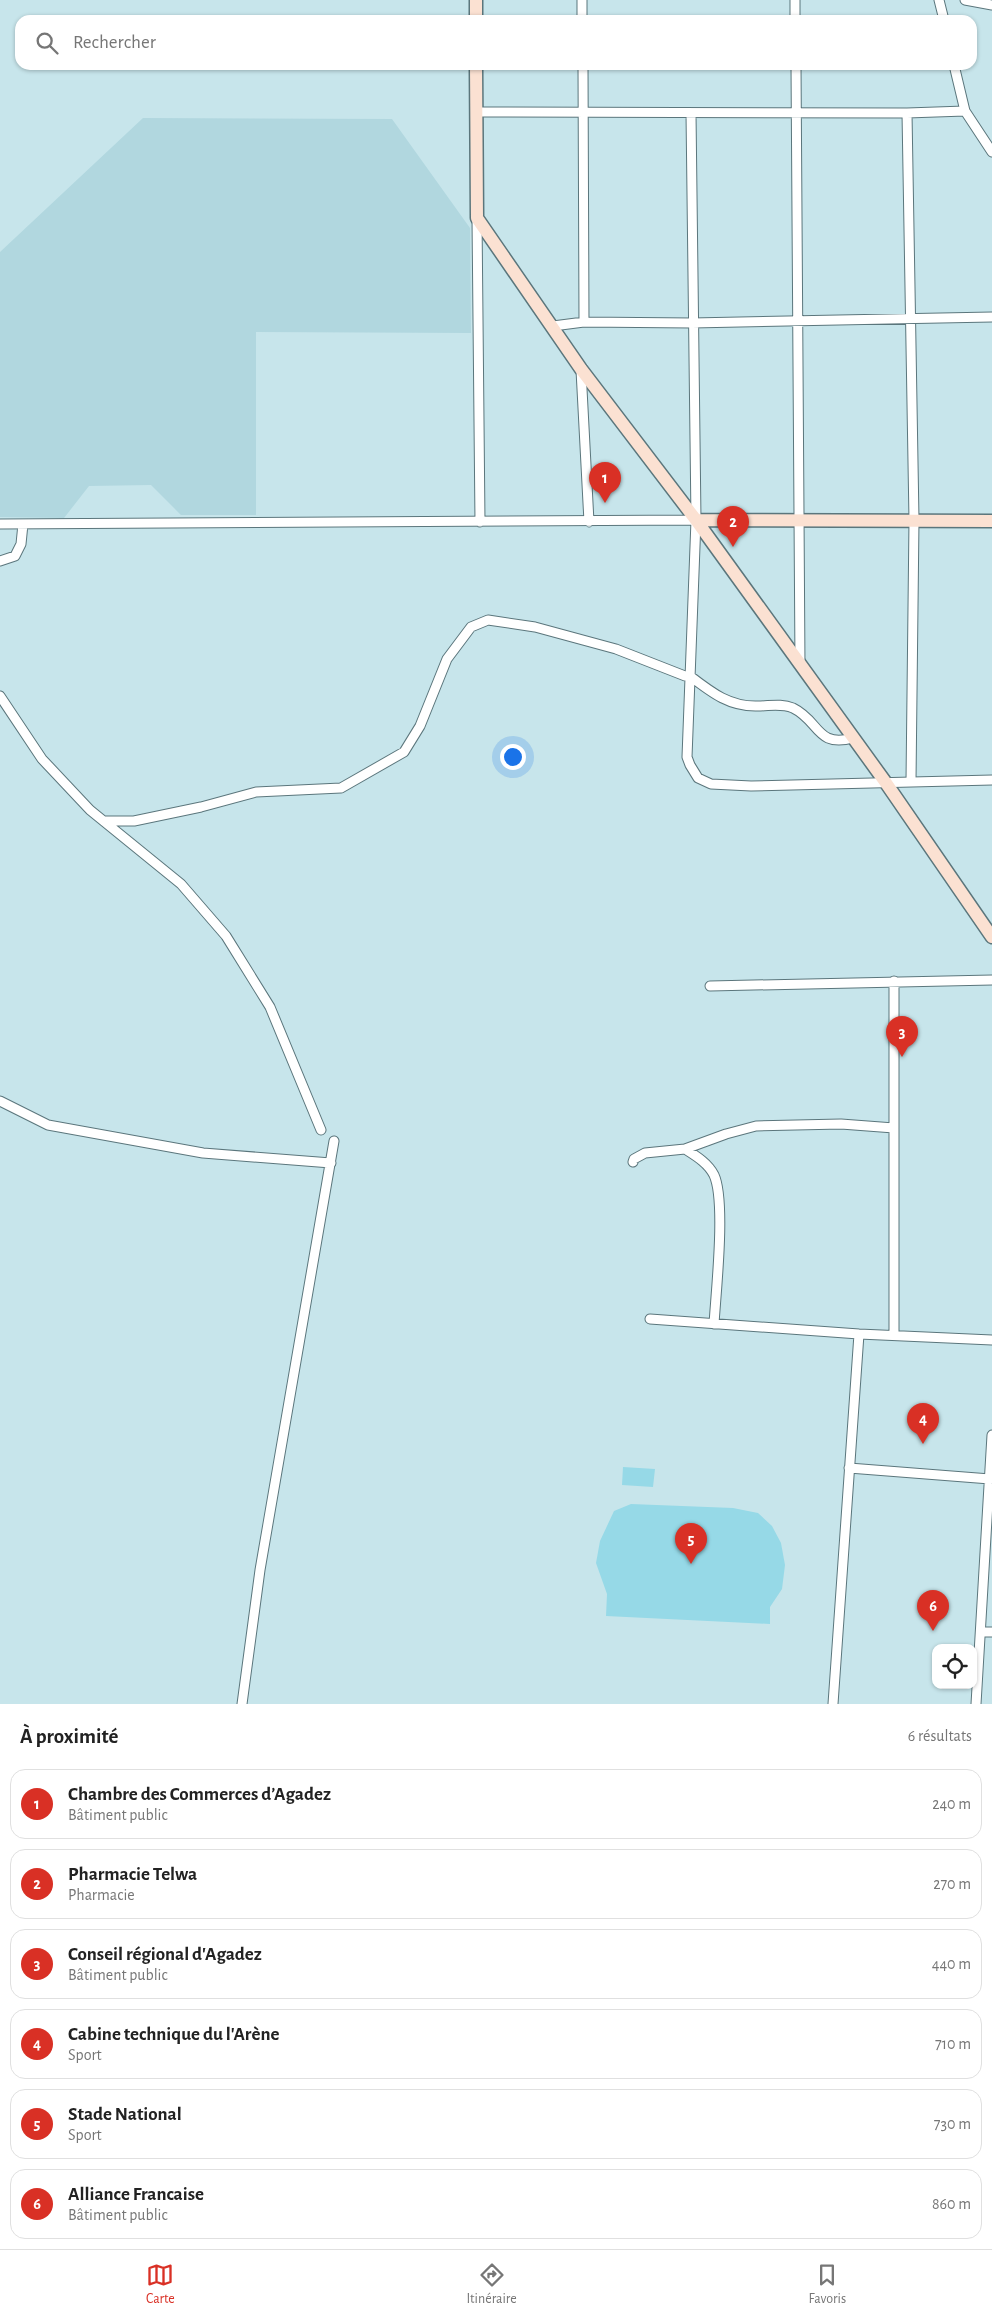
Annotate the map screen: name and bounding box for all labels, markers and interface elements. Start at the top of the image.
search box [15,15,977,70]
icon: search [33,29,61,57]
text: Rechercher [73,33,156,52]
pin: 1 [589,462,621,503]
pin: 2 [717,506,749,547]
your location [500,744,526,770]
pin: 3 [886,1016,918,1057]
pin: 4 [907,1403,939,1444]
pin: 5 [675,1523,707,1564]
pin: 6 [917,1590,949,1631]
map controls [932,1644,977,1689]
button: locate [932,1644,977,1689]
text: À proximité [20,1726,118,1747]
text: 6 résultats [908,1728,972,1744]
text: Chambre des Commerces d’Agadez [68,1785,331,1804]
text: 1 [34,1796,40,1812]
text: 240 m [932,1796,971,1812]
text: Bâtiment public [68,1807,168,1823]
text: Pharmacie Telwa [68,1865,197,1884]
text: 2 [33,1876,41,1892]
text: 270 m [933,1876,971,1892]
text: Pharmacie [68,1887,135,1903]
text: Conseil régional d'Agadez [68,1945,262,1964]
text: 3 [34,1956,40,1972]
text: 440 m [932,1956,971,1972]
text: Bâtiment public [68,1967,168,1983]
text: Cabine technique du l'Arène [68,2025,279,2044]
text: 4 [33,2036,41,2052]
text: 710 m [935,2036,971,2052]
text: Sport [68,2047,102,2063]
text: Stade National [68,2105,182,2124]
text: 5 [34,2116,40,2132]
text: 730 m [934,2116,971,2132]
text: Sport [68,2127,102,2143]
text: Alliance Francaise [68,2185,204,2204]
text: 6 [33,2196,41,2212]
text: 860 m [932,2196,971,2212]
text: Bâtiment public [68,2207,168,2223]
tab: Carte [146,2261,175,2308]
tab: Itinéraire [466,2261,517,2308]
tab: Favoris [809,2261,846,2308]

